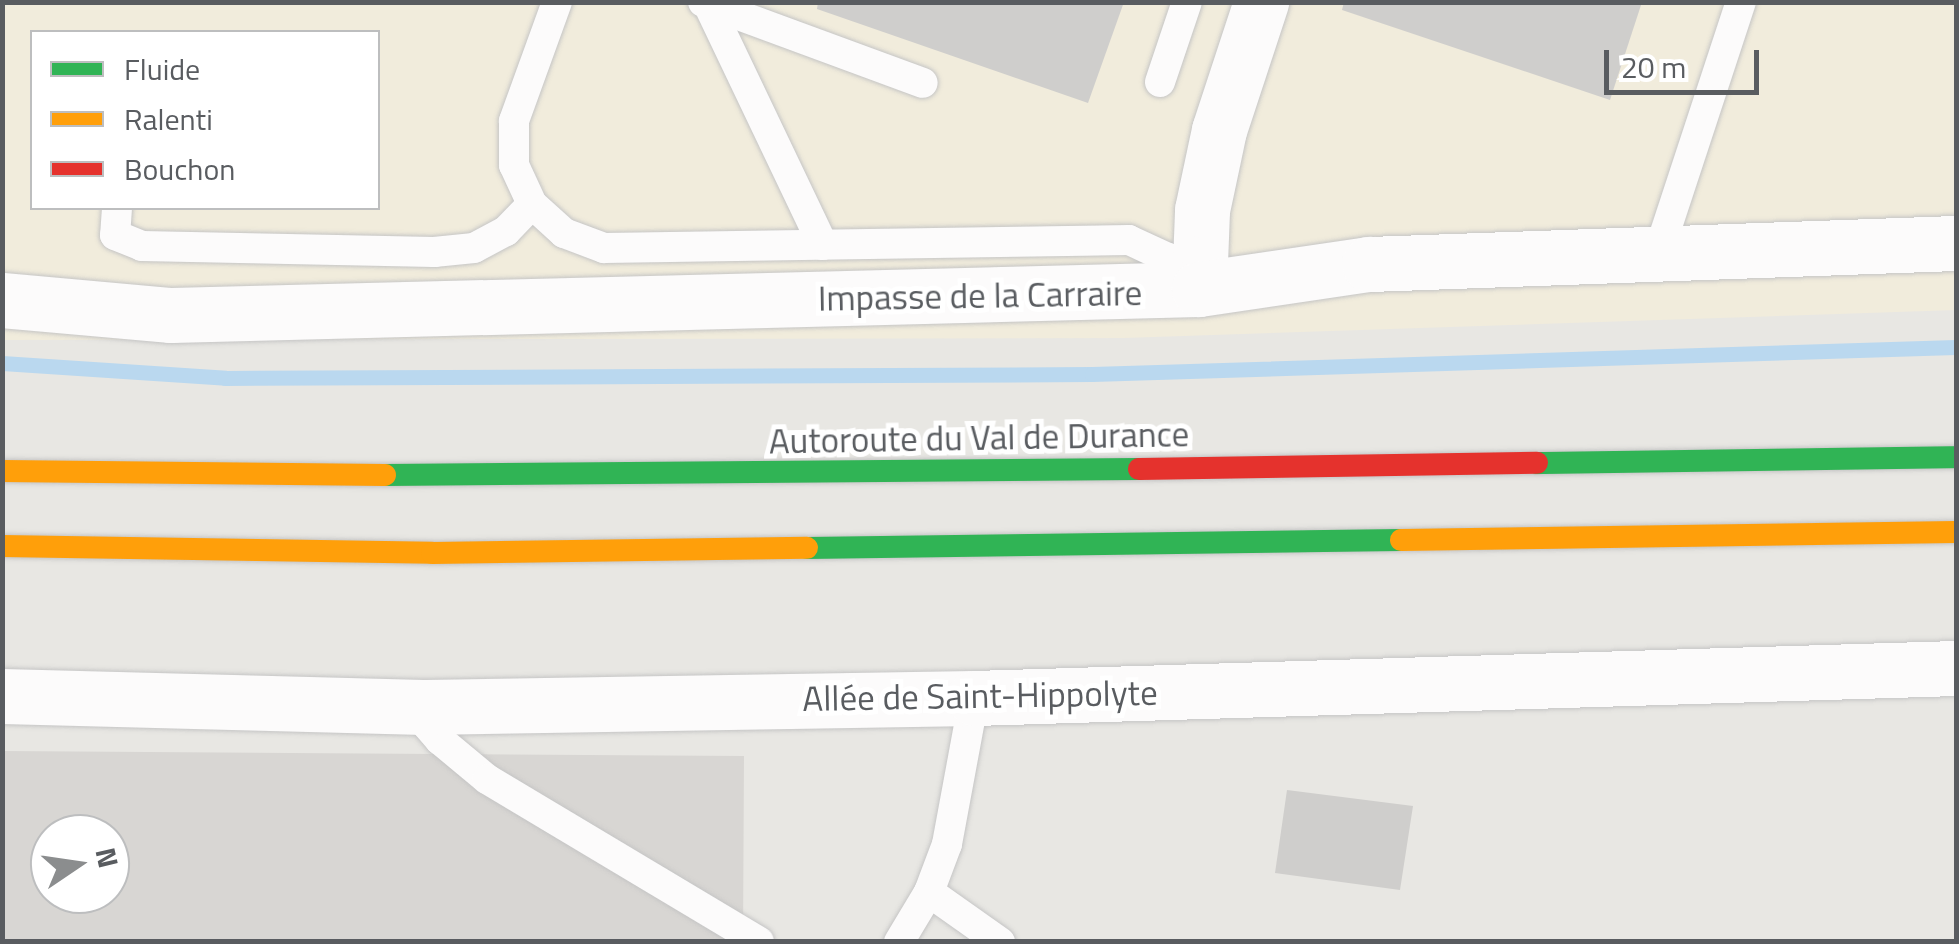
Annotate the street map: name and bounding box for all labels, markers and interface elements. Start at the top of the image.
legend [30,30,380,210]
scale bar [1609,30,1764,92]
text: 20 m [1621,44,1686,90]
text: Fluide [124,46,200,92]
text: Ralenti [124,96,213,142]
text: Bouchon [124,146,235,192]
street label: Impasse de la Carraire [817,271,1143,319]
street label: Autoroute du Val de Durance [768,412,1190,462]
street label: Allée de Saint-Hippolyte [802,671,1158,719]
north arrow [30,814,130,914]
text: N [85,843,131,872]

